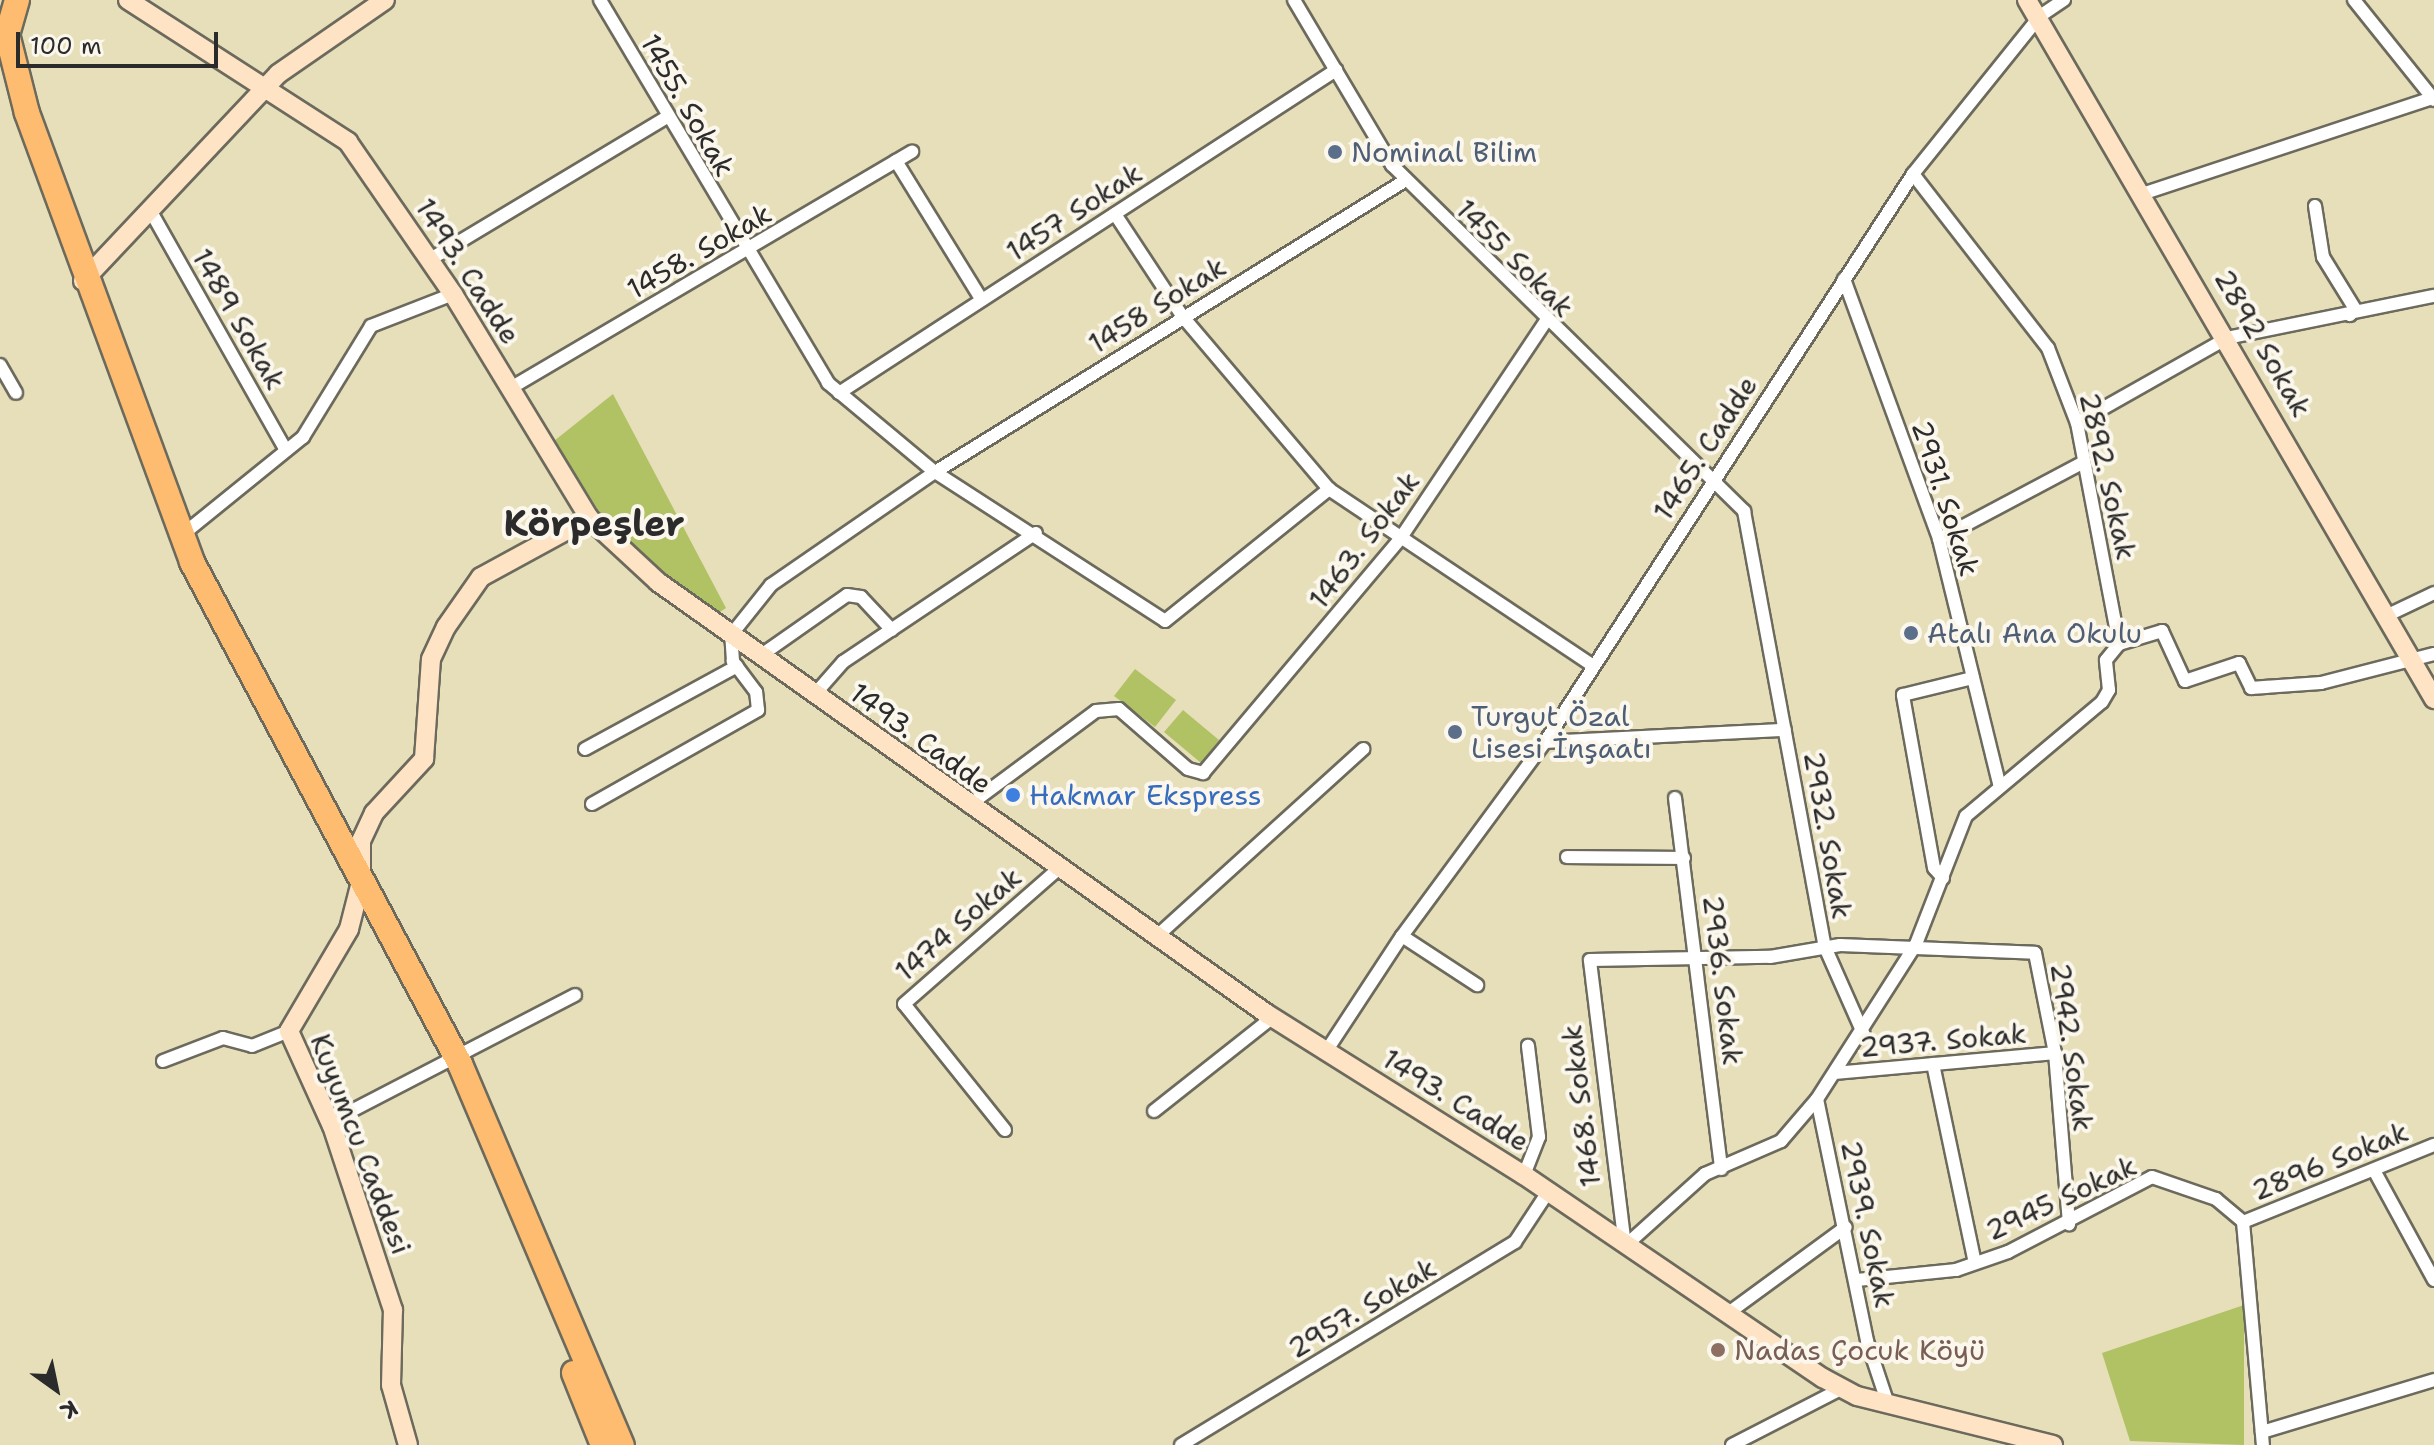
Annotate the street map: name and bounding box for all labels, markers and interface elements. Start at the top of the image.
scale bar [20,16,222,66]
street label: 1455. Sokak [634,28,742,182]
text: 100 m [30,30,102,62]
place label: Nominal Bilim [1351,135,1537,169]
marker: Nominal Bilim [1326,143,1344,161]
street label: 1457 Sokak [1000,156,1148,268]
street label: 1493. Cadde [408,192,528,350]
street label: 1455 Sokak [1449,192,1581,324]
street label: 1458. Sokak [621,196,777,306]
street label: 1489 Sokak [185,242,293,396]
street label: 1458 Sokak [1082,250,1232,360]
street label: 2892 Sokak [2207,263,2319,423]
street label: 1465. Cadde [1646,369,1764,527]
street label: 2892. Sokak [2072,389,2144,563]
street label: 2931. Sokak [1905,416,1987,580]
street label: 1463. Sokak [1302,465,1426,615]
district label: Körpeşler [503,502,685,546]
place label: Atalı Ana Okulu [1927,616,2142,650]
marker: Atalı Ana Okulu [1902,624,1920,642]
street label: 1493. Cadde [844,675,998,801]
place label: Turgut Özal Lisesi İnşaatı [1471,699,1652,765]
marker: Turgut Özal Lisesi İnşaatı [1446,723,1464,741]
street label: 2932. Sokak [1797,749,1859,921]
place label: Hakmar Ekspress [1029,778,1262,812]
marker: Hakmar Ekspress [1004,786,1022,804]
street label: 1474 Sokak [888,860,1028,988]
street label: 2936. Sokak [1696,893,1750,1067]
street label: 2942. Sokak [2044,961,2100,1133]
street label: 2937. Sokak [1858,1016,2028,1064]
street label: 1468. Sokak [1554,1023,1608,1189]
street label: Kuyumcu Caddesi [303,1029,419,1259]
street label: 1493. Cadde [1376,1042,1536,1158]
street label: 2896 Sokak [2247,1114,2413,1208]
street label: 2939. Sokak [1834,1137,1902,1311]
street label: 2945 Sokak [1980,1148,2142,1248]
street label: 2957. Sokak [1282,1251,1442,1365]
place label: Nadas Çocuk Köyü [1734,1333,1985,1367]
marker: Nadas Çocuk Köyü [1709,1341,1727,1359]
north arrow [16,1349,96,1429]
text: K [55,1393,84,1426]

